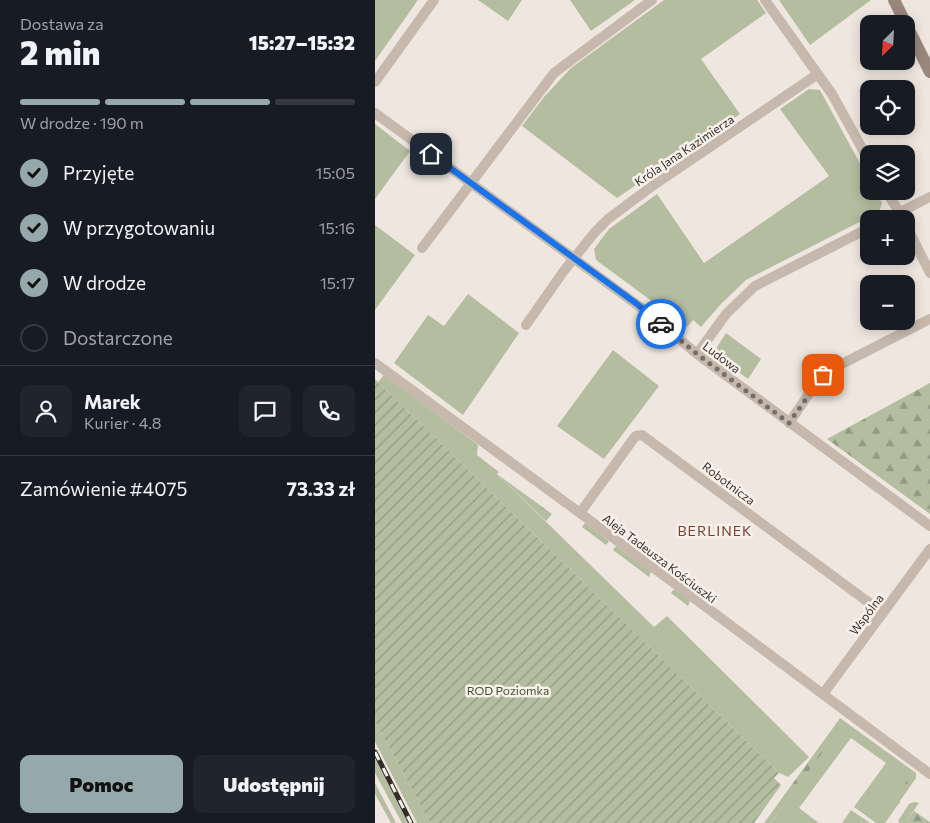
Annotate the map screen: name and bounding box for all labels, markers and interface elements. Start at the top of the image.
text: Dostawa za [20,14,104,33]
north arrow [860,15,915,70]
map controls [860,15,915,330]
text: 15:27–15:32 [249,31,355,54]
text: 2 min [20,32,100,72]
button: locate [860,80,915,135]
street label: Króla Jana Kazimierza [632,111,737,189]
text: W drodze · 190 m [20,113,144,132]
pin [410,133,452,175]
icon: home [417,140,445,168]
button: layers [860,145,915,200]
icon: check [20,159,48,187]
text: Przyjęte [63,161,134,184]
text: 15:05 [316,163,355,182]
button: + [860,210,915,265]
icon: check [20,214,48,242]
text: W przygotowaniu [63,216,215,239]
text: 15:16 [319,218,355,237]
icon: check [20,269,48,297]
text: W drodze [63,271,146,294]
text: 15:17 [320,273,355,292]
button: − [860,275,915,330]
courier [636,299,686,349]
icon: car [647,310,675,338]
text: Dostarczone [63,326,173,349]
street label: Ludowa [701,338,743,376]
pin [802,354,844,396]
icon: bag [809,361,837,389]
button: person [20,385,72,437]
button: chat [239,385,291,437]
button: phone [303,385,355,437]
text: Marek [84,390,141,413]
text: Kurier · 4.8 [84,413,161,432]
street label: Robotnicza [700,459,758,507]
text: Zamówienie #4075 [20,477,187,500]
text: 73.33 zł [287,477,355,500]
street label: Aleja Tadeusza Kościuszki [600,511,720,605]
district label: BERLINEK [678,522,752,539]
street label: Wspólna [846,591,886,637]
park label: ROD Poziomka [467,683,549,697]
button: Pomoc [20,755,183,813]
button: Udostępnij [193,755,355,813]

